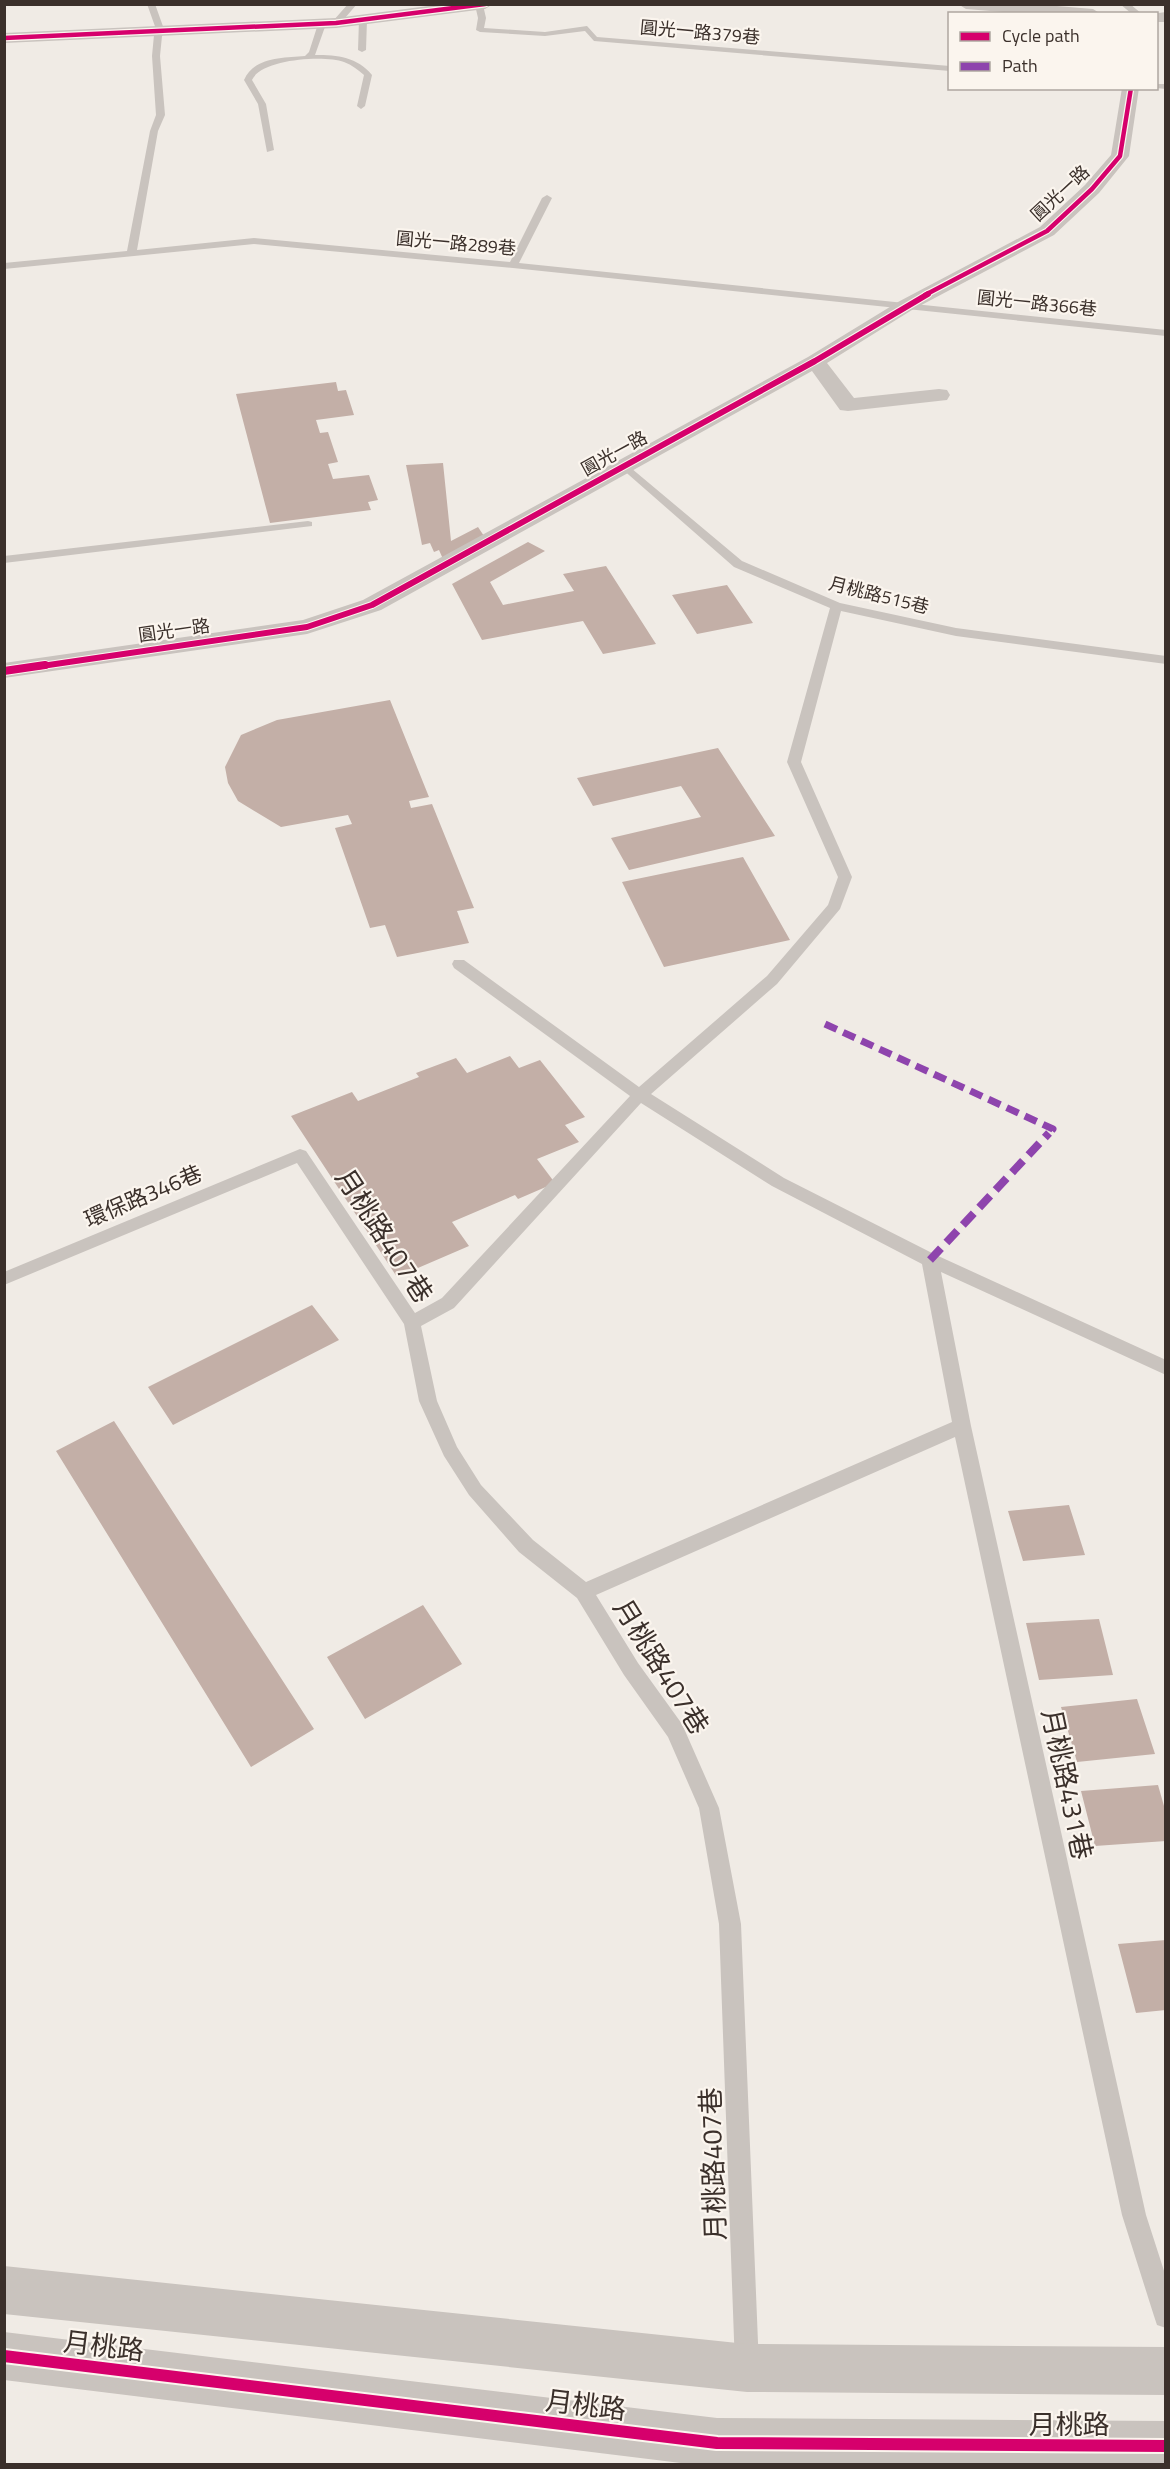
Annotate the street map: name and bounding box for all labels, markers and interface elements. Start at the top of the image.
legend [948,12,1158,90]
street label: 圓光一路379巷 [639,13,761,51]
text: Cycle path [1002,22,1080,49]
text: Path [1002,52,1038,79]
street label: 圓光一路 [1024,159,1096,227]
street label: 圓光一路289巷 [395,224,517,262]
street label: 圓光一路366巷 [976,283,1098,323]
street label: 圓光一路 [576,424,652,482]
street label: 月桃路515巷 [826,570,932,620]
street label: 圓光一路 [136,612,212,648]
street label: 環保路346巷 [79,1156,207,1236]
street label: 月桃路407巷 [326,1160,444,1310]
street label: 月桃路407巷 [604,1590,720,1742]
street label: 月桃路431巷 [1032,1705,1104,1863]
street label: 月桃路407巷 [689,2087,735,2241]
street label: 月桃路 [61,2320,147,2370]
street label: 月桃路 [543,2379,629,2429]
street label: 月桃路 [1029,2403,1110,2444]

